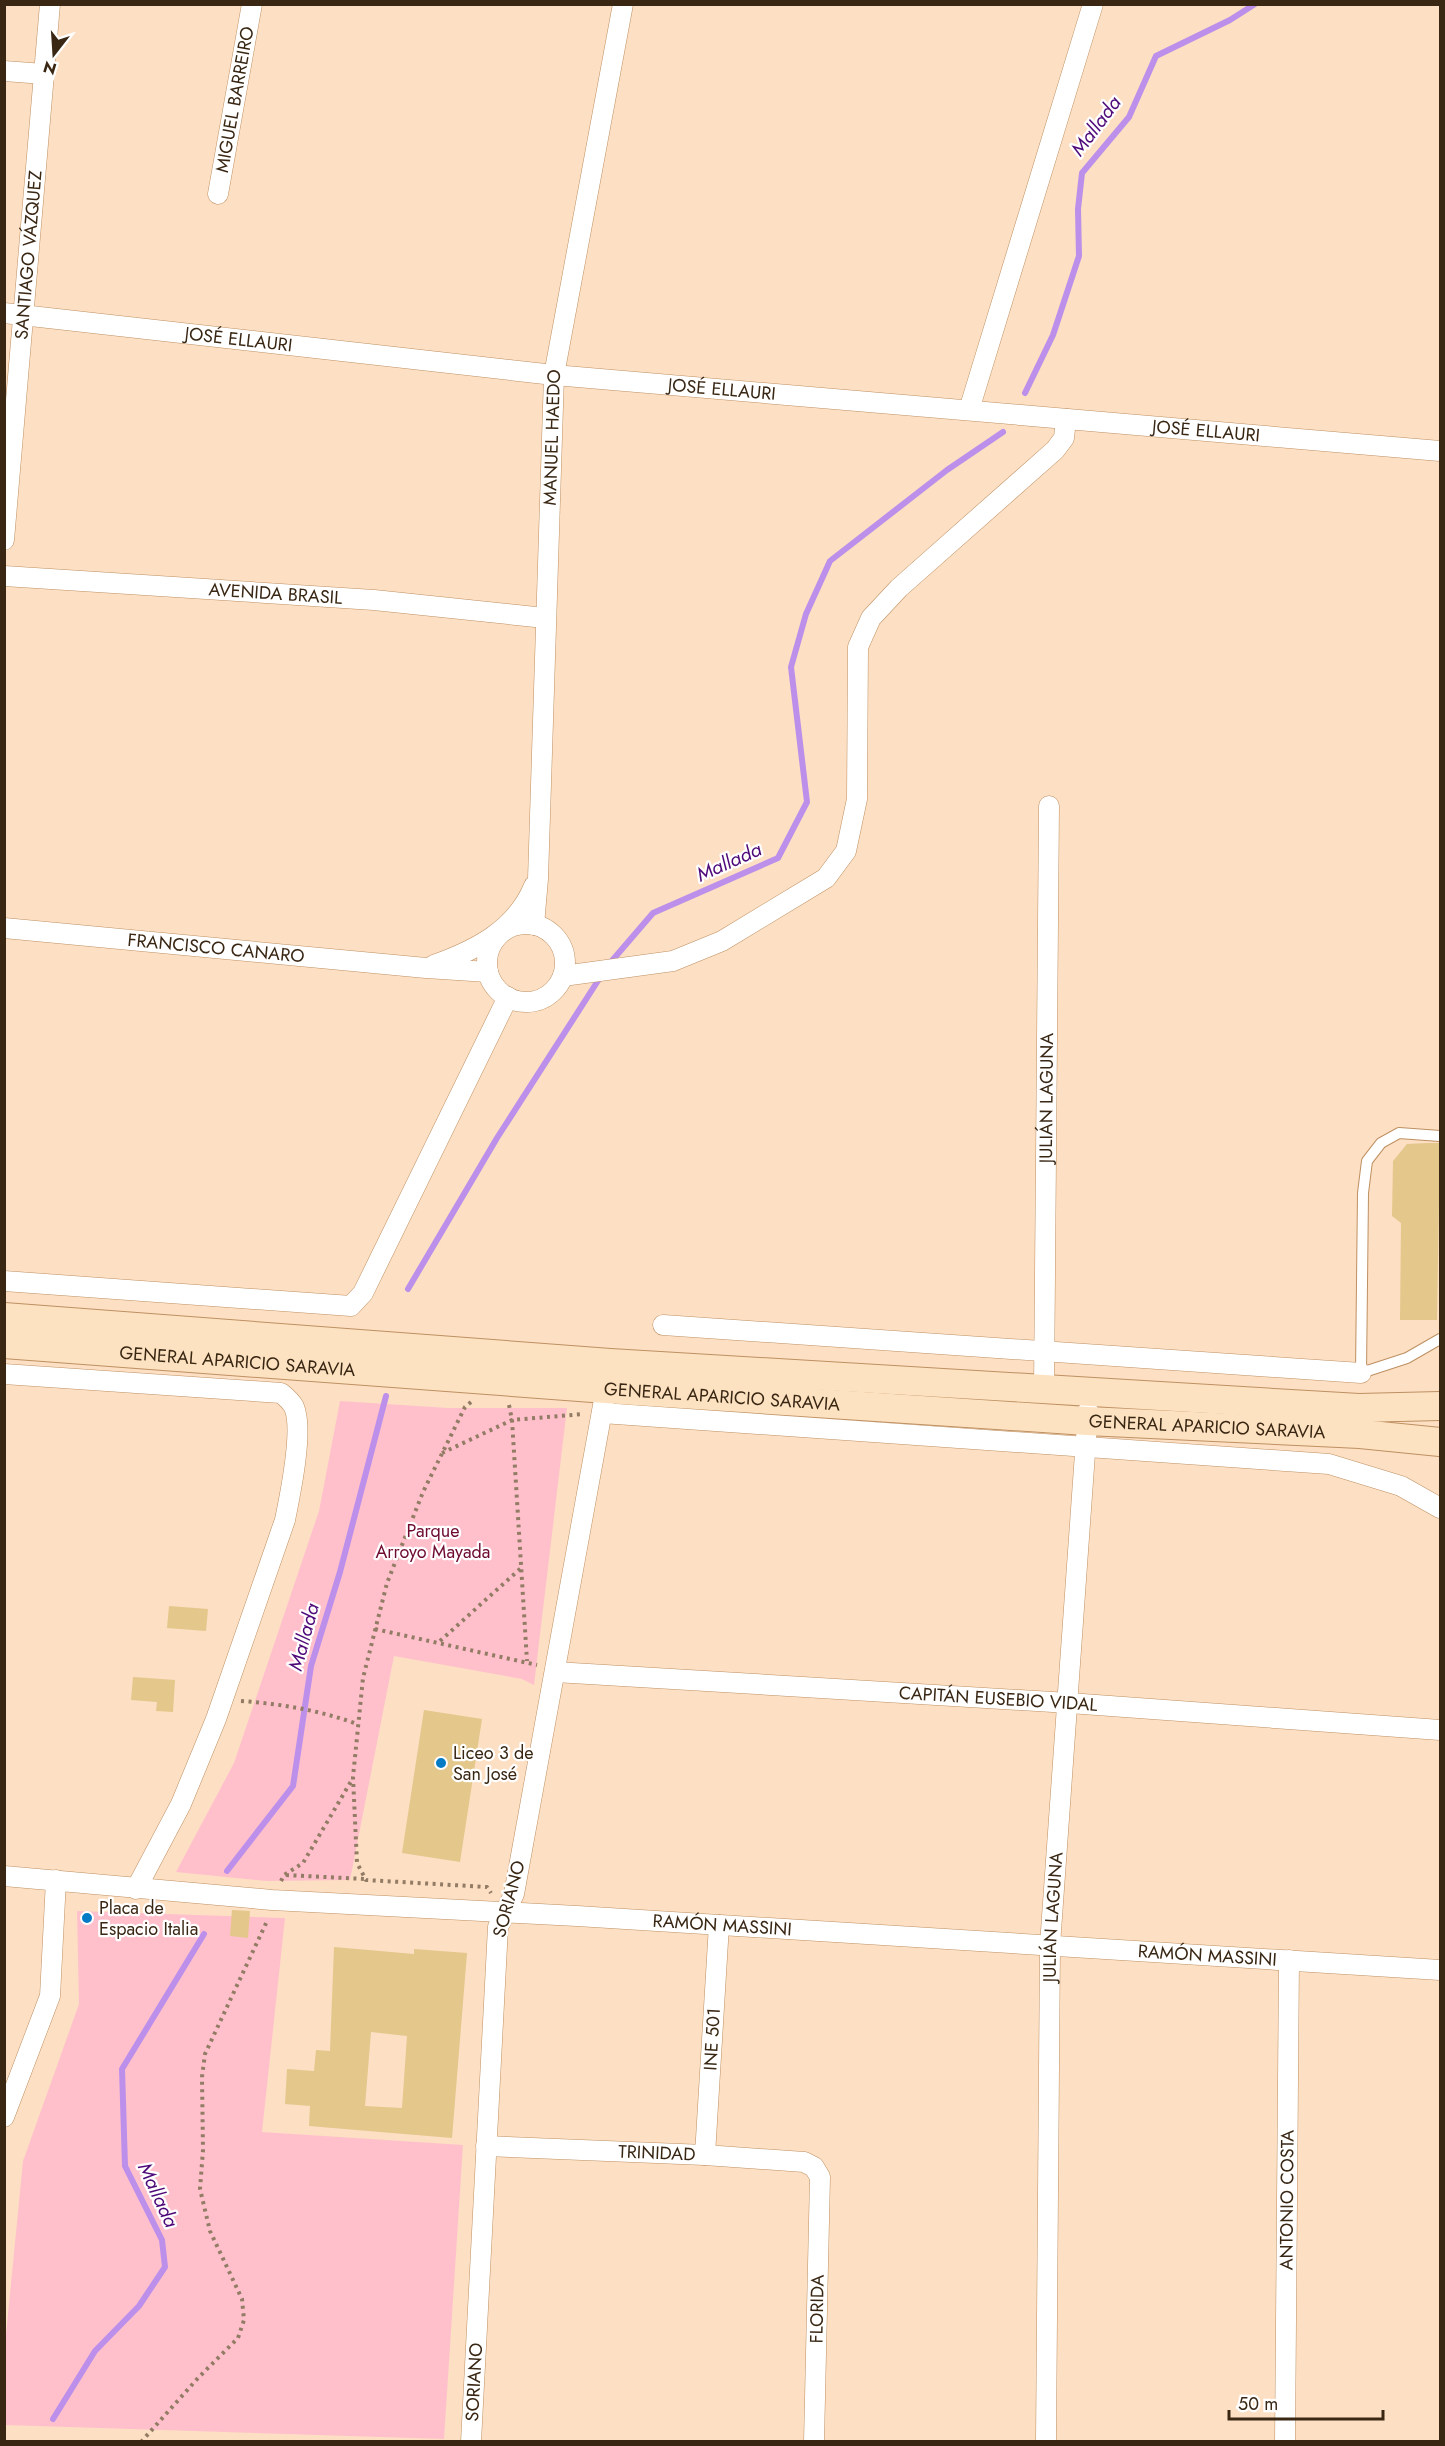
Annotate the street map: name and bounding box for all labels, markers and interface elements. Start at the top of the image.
north arrow [24,24,84,84]
street label: MIGUEL BARREIRO [209,24,261,175]
text: N [40,55,59,81]
water label: Mallada [1064,90,1128,162]
street label: SANTIAGO VÁZQUEZ [8,169,49,341]
street label: JOSÉ ELLAURI [181,320,294,358]
street label: MANUEL HAEDO [537,369,567,506]
street label: JOSÉ ELLAURI [665,372,777,407]
street label: JOSÉ ELLAURI [1149,413,1261,449]
street label: AVENIDA BRASIL [208,576,343,611]
water label: Mallada [692,835,766,889]
street label: FRANCISCO CANARO [126,927,306,969]
street label: JULIÁN LAGUNA [1033,1033,1060,1165]
street label: GENERAL APARICIO SARAVIA [118,1340,356,1383]
street label: GENERAL APARICIO SARAVIA [603,1376,841,1418]
street label: GENERAL APARICIO SARAVIA [1088,1408,1326,1445]
park label: Parque Arroyo Mayada [375,1518,491,1565]
water label: Mallada [281,1600,327,1674]
street label: CAPITÁN EUSEBIO VIDAL [898,1680,1099,1718]
place label: Liceo 3 de San José [453,1740,534,1787]
marker: Liceo 3 de San José [434,1756,448,1770]
street label: JULIÁN LAGUNA [1037,1851,1070,1984]
street label: SORIANO [486,1858,532,1940]
place label: Placa de Espacio Italia [99,1895,198,1942]
street label: RAMÓN MASSINI [652,1908,793,1942]
marker: Placa de Espacio Italia [80,1911,94,1925]
street label: RAMÓN MASSINI [1137,1938,1278,1973]
street label: INE 501 [697,2007,727,2071]
street label: ANTONIO COSTA [1273,2130,1301,2270]
street label: TRINIDAD [618,2138,696,2168]
water label: Mallada [130,2158,186,2232]
street label: FLORIDA [803,2274,831,2344]
street label: SORIANO [459,2342,489,2422]
scale bar [1229,2383,1384,2421]
text: 50 m [1238,2391,1278,2417]

